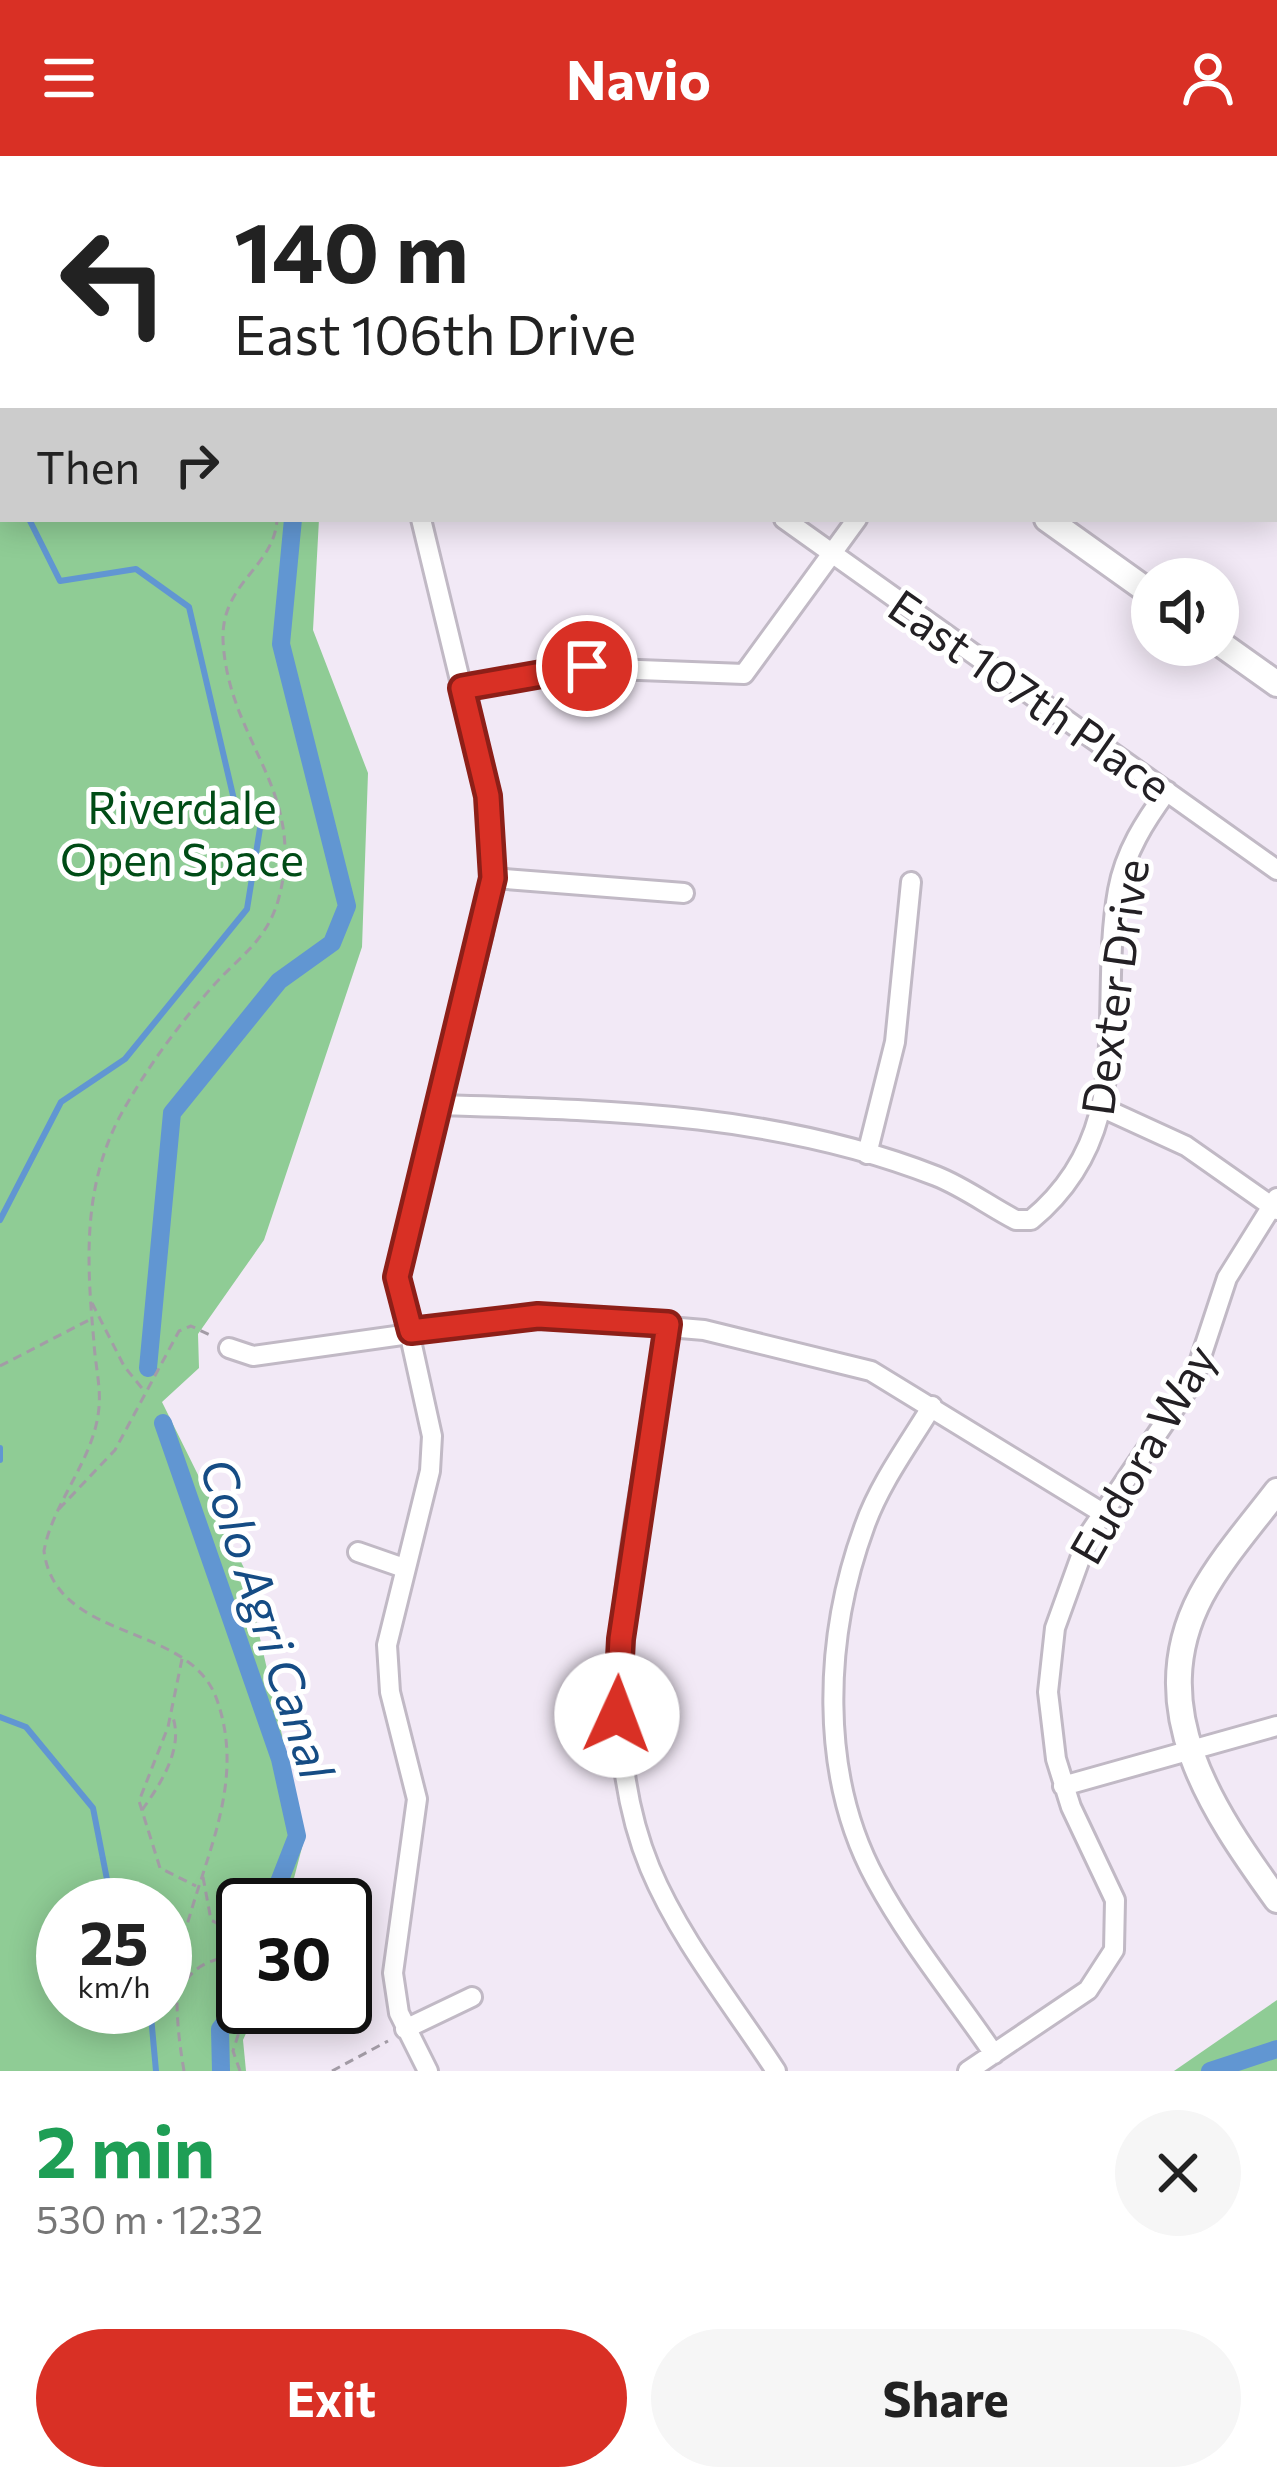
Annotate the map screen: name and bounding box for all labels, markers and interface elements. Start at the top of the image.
icon: menu [36,45,102,111]
text: Navio [566,45,711,111]
icon: person [1175,45,1241,111]
text: 140 m [234,198,469,300]
icon: left [36,204,192,360]
text: East 106th Drive [234,300,636,366]
icon: right [164,432,230,498]
text: Then [36,438,140,493]
map controls [1131,558,1239,666]
button: sound [1131,558,1239,666]
street label: East 107th Place [879,576,1183,812]
pin [536,615,638,717]
icon: arrive [554,633,620,699]
park label: Riverdale Open Space [60,778,304,885]
street label: Dexter Drive [1068,855,1158,1119]
street label: Eudora Way [1056,1333,1226,1573]
water label: Colo Agri Canal [189,1450,349,1787]
position arrow [554,1652,680,1778]
speed limit sign: 30 [216,1878,372,2034]
text: 25 [79,1904,149,1977]
text: km/h [78,1967,150,2004]
text: 2 min [36,2105,215,2193]
button: close [1115,2110,1241,2236]
text: 530 m · 12:32 [36,2194,263,2242]
button: Exit [36,2329,627,2467]
button: Share [651,2329,1241,2467]

